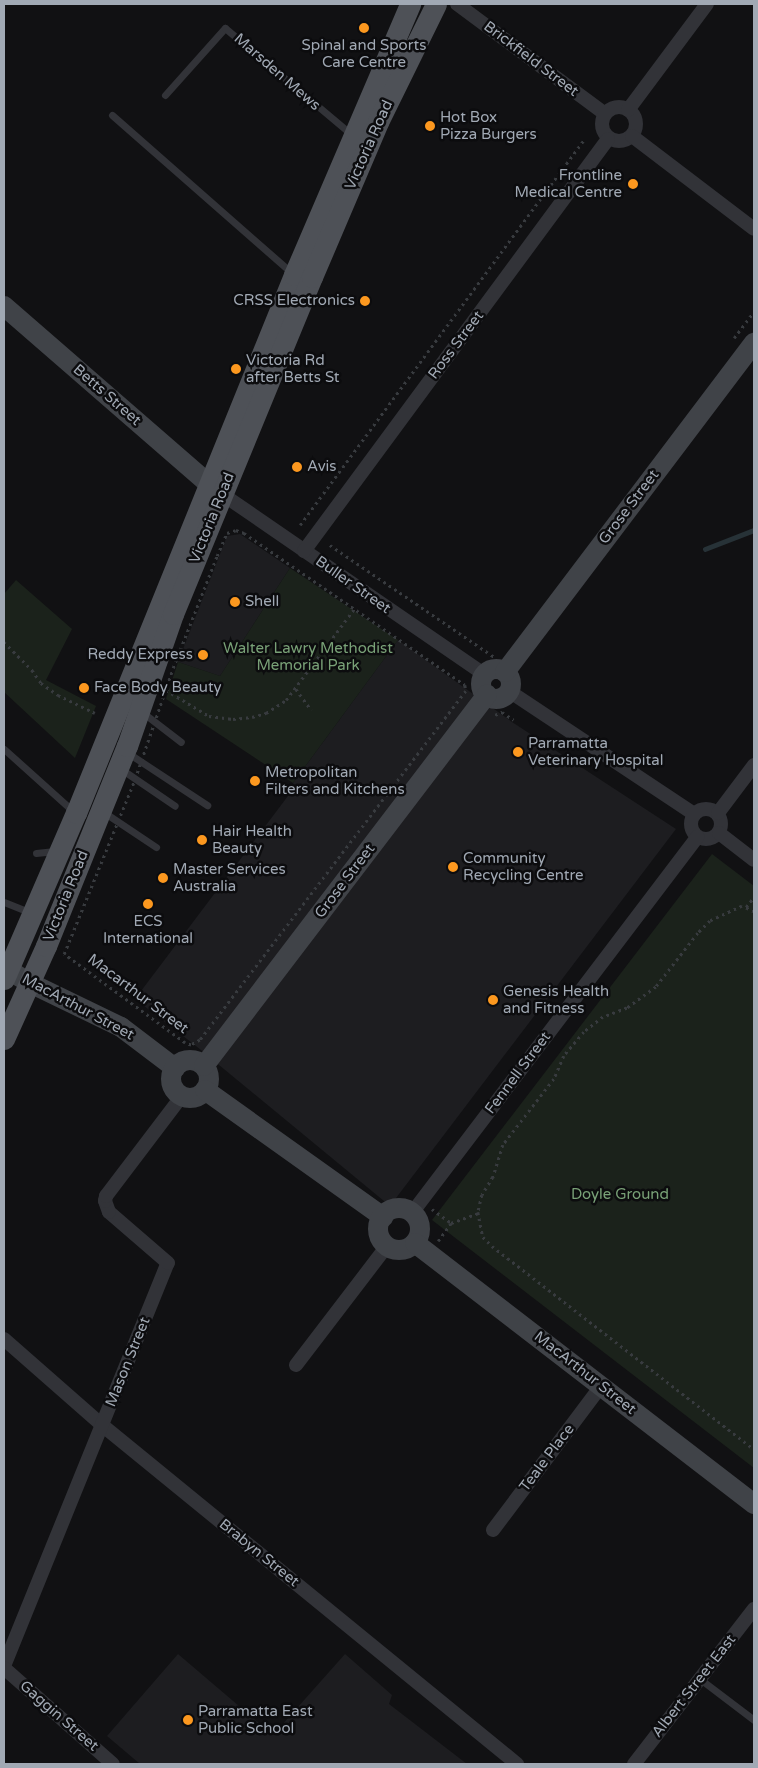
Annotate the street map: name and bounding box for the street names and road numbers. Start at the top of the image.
street label: Brickfield Street [480,18,582,100]
street label: Marsden Mews [230,30,324,114]
street label: Victoria Road [341,97,397,193]
street label: Ross Street [424,307,488,383]
street label: Betts Street [69,361,145,429]
street label: Grose Street [595,466,663,548]
street label: Victoria Road [186,470,238,566]
street label: Buller Street [312,552,394,618]
street label: Grose Street [311,840,379,922]
street label: Victoria Road [40,848,92,944]
street label: Macarthur Street [84,950,192,1038]
street label: MacArthur Street [19,970,137,1044]
street label: Fennell Street [481,1028,555,1118]
street label: Mason Street [102,1315,154,1409]
street label: MacArthur Street [531,1328,639,1418]
street label: Teale Place [516,1421,578,1495]
street label: Brabyn Street [215,1515,303,1591]
street label: Albert Street East [648,1631,740,1741]
street label: Gaggin Street [16,1677,102,1755]

